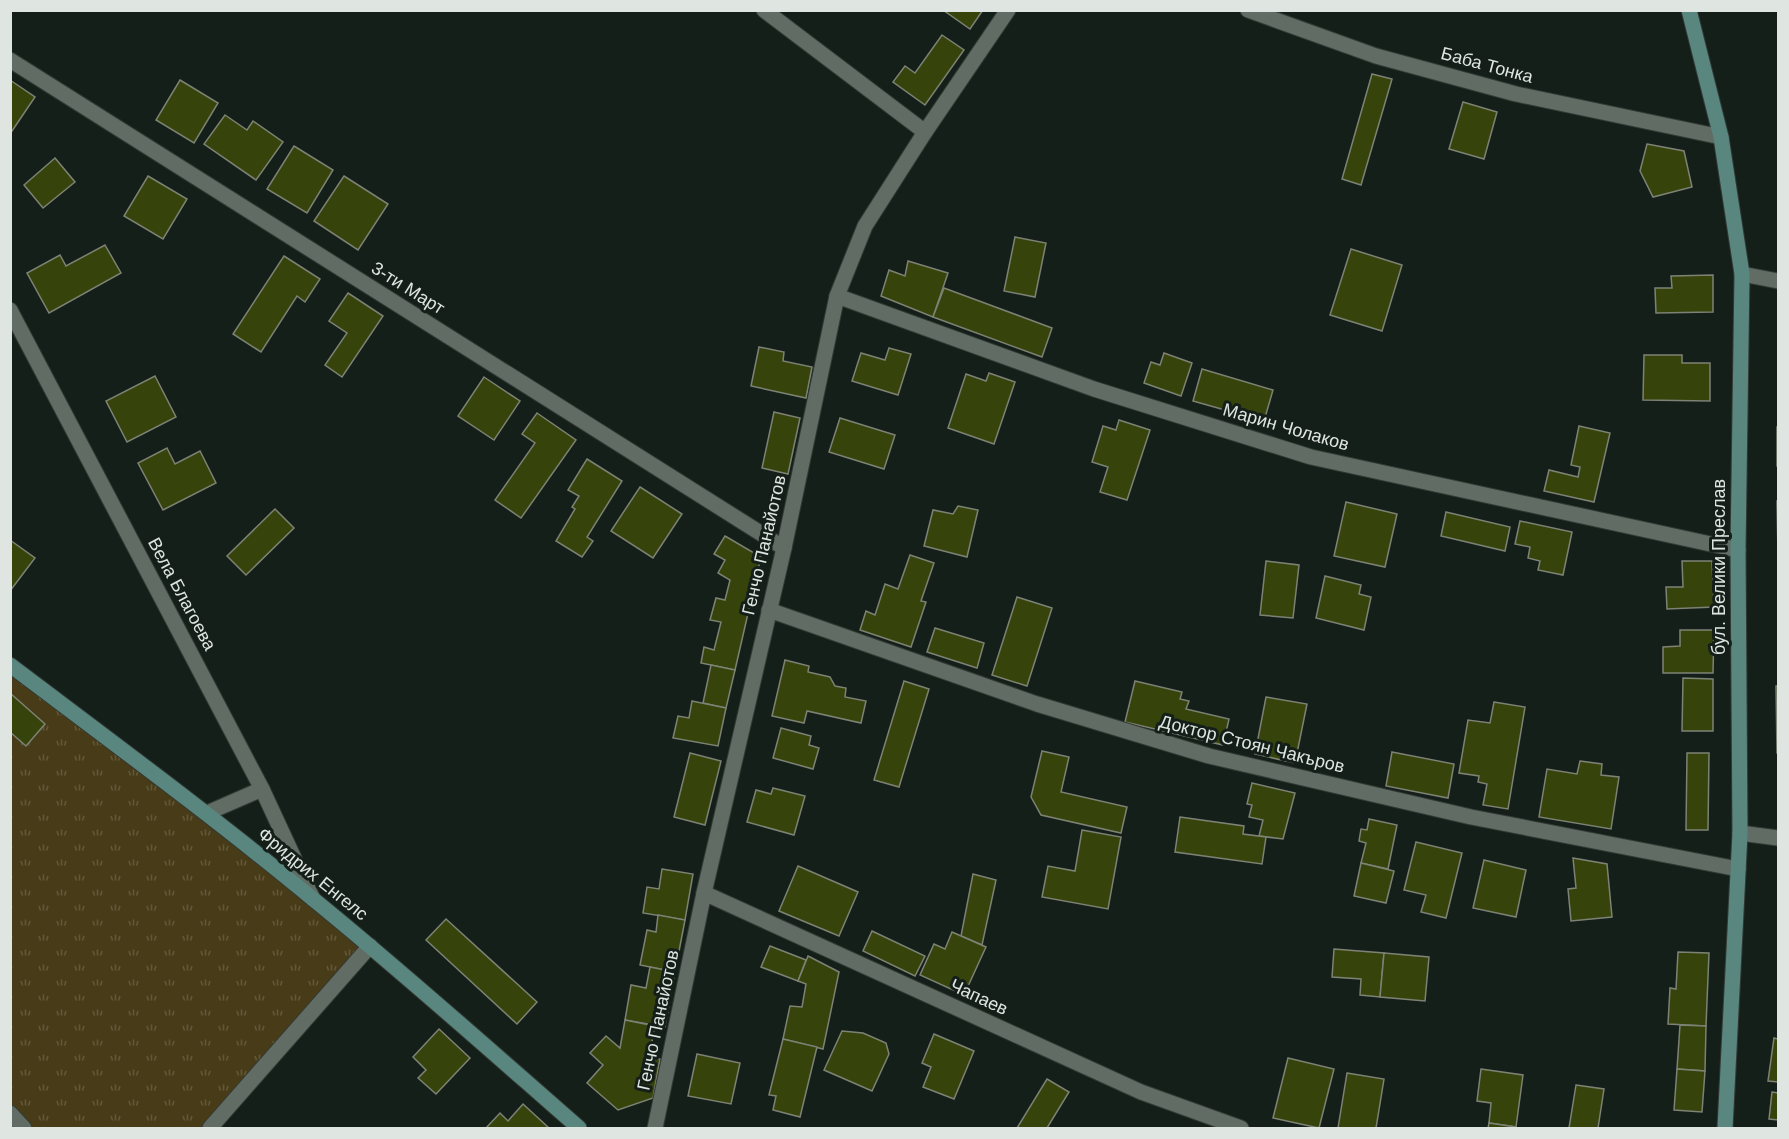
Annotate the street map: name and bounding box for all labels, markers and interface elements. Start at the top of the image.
street label: Баба Тонка [1439,43,1536,87]
street label: 3-ти Март [368,258,448,318]
street label: Марин Чолаков [1221,399,1351,455]
street label: Генчо Панайотов [738,473,790,617]
street label: бул. Велики Преслав [1709,479,1729,655]
street label: Вела Благоева [144,534,221,655]
street label: Доктор Стоян Чакъров [1157,711,1347,777]
street label: Фридрих Енгелс [254,824,372,924]
street label: Генчо Панайотов [633,948,683,1092]
street label: Чапаев [947,975,1011,1019]

